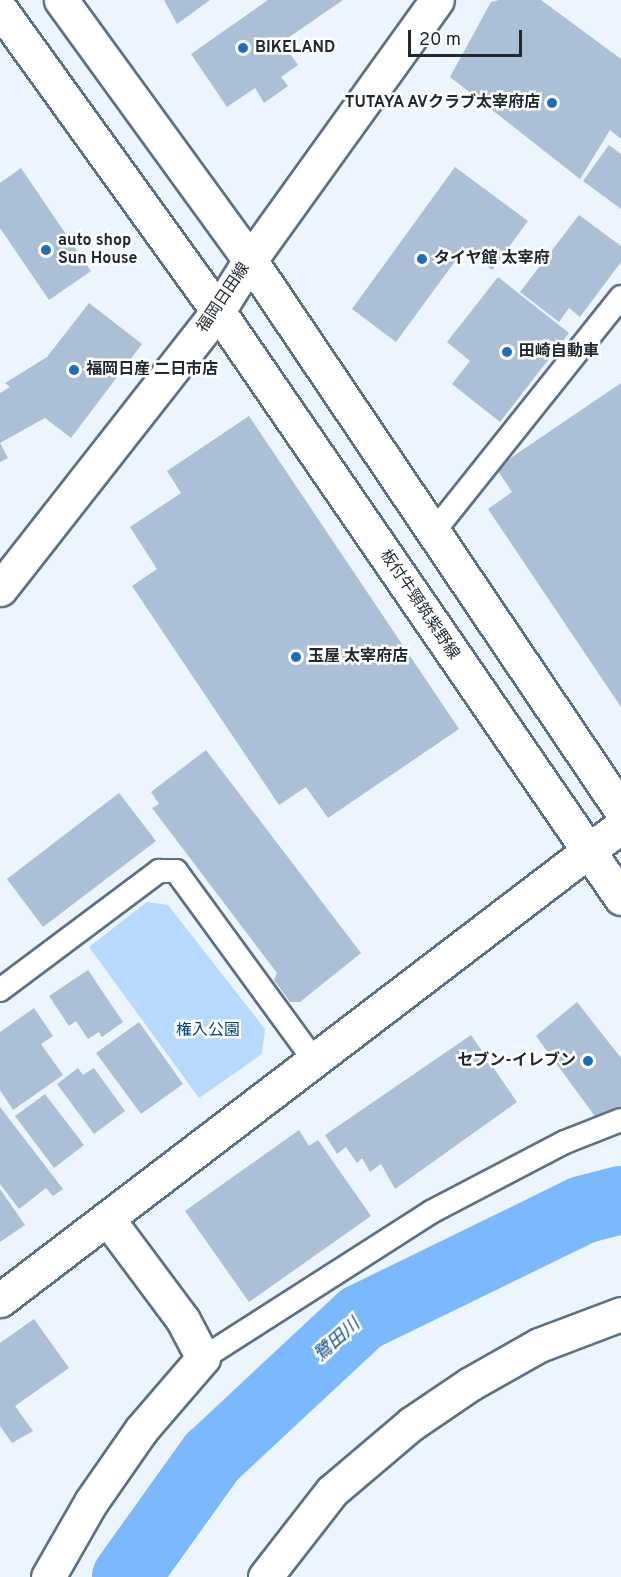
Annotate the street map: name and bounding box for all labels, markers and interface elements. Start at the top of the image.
scale bar [411,18,525,56]
text: 20 m [419,29,461,52]
place label: BIKELAND [255,38,335,58]
marker: BIKELAND [236,41,250,55]
place label: TUTAYA AVクラブ太宰府店 [344,93,540,113]
marker: TUTAYA AVクラブ太宰府店 [545,96,559,110]
place label: auto shop Sun House [58,231,137,269]
marker: auto shop Sun House [39,243,53,257]
place label: タイヤ館 太宰府 [434,249,550,269]
marker: タイヤ館 太宰府 [415,252,429,266]
street label: 福岡日田線 [194,259,254,337]
place label: 田崎自動車 [519,342,599,362]
marker: 田崎自動車 [500,345,514,359]
place label: 福岡日産 二日市店 [86,360,218,380]
marker: 福岡日産 二日市店 [67,363,81,377]
street label: 板付牛頸筑紫野線 [375,547,463,663]
place label: 玉屋 太宰府店 [308,647,408,667]
marker: 玉屋 太宰府店 [289,650,303,664]
park label: 権入公園 [176,1021,240,1041]
place label: セブン-イレブン [457,1051,576,1071]
marker: セブン-イレブン [581,1054,595,1068]
water label: 鷺田川 [311,1315,365,1367]

